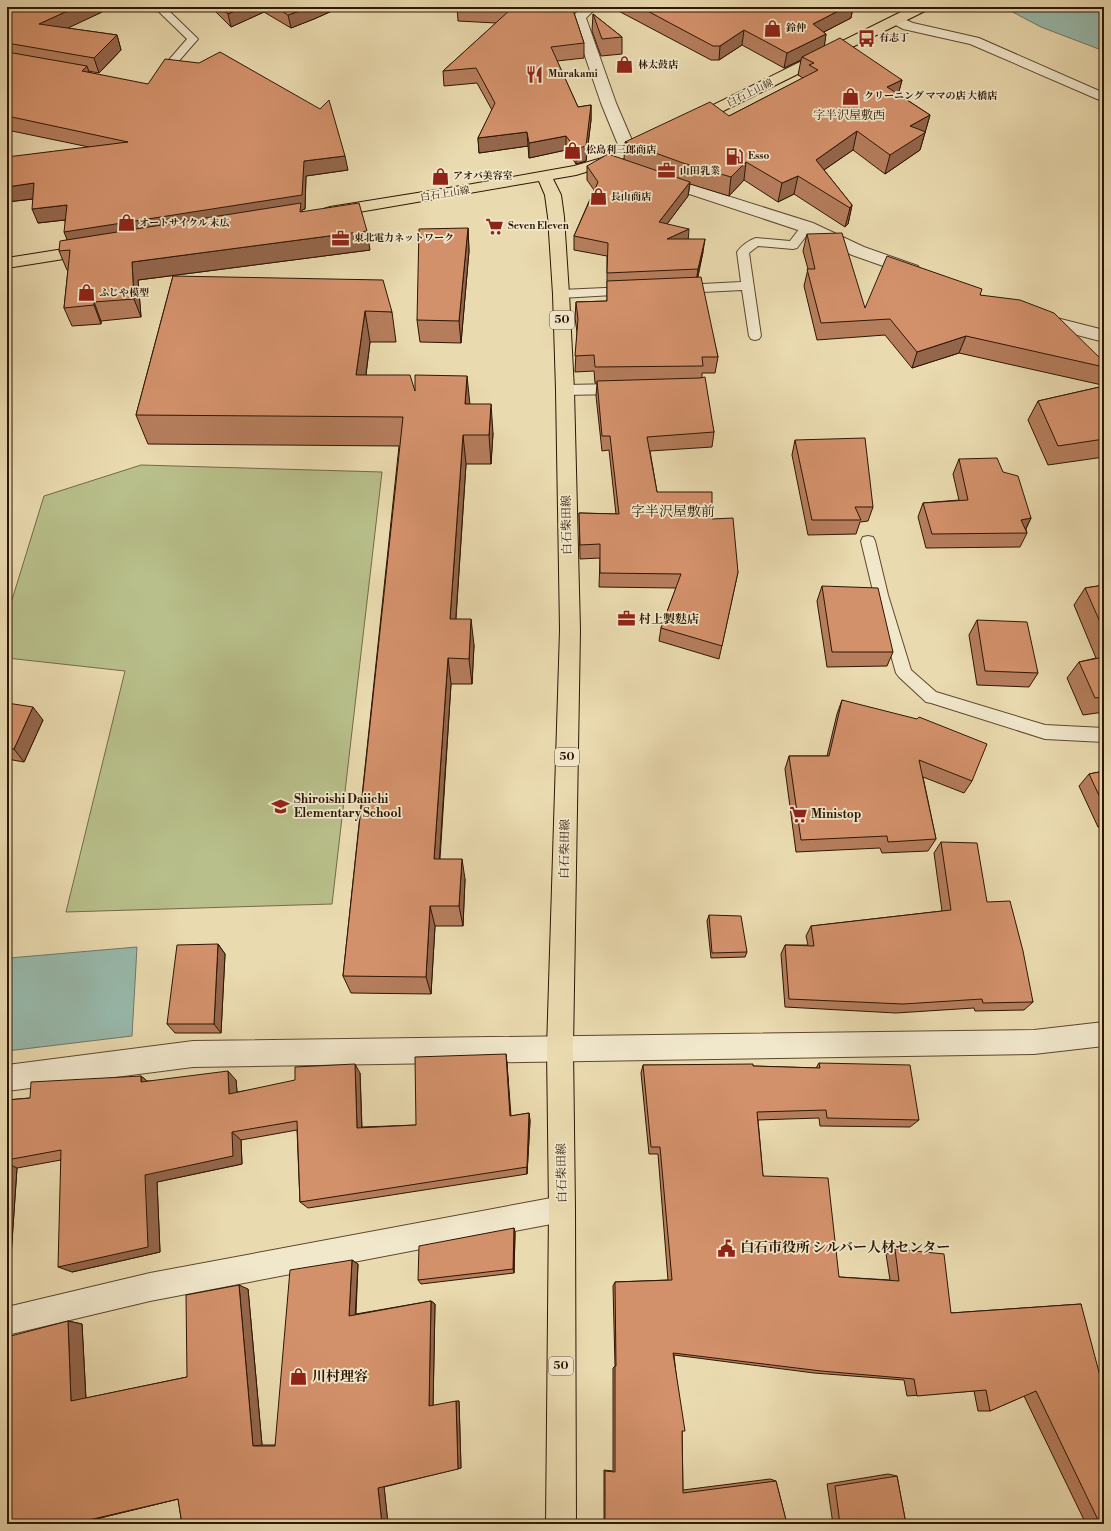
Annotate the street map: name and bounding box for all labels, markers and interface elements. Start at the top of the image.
shop icon: 鈴仲 [763,18,783,38]
place label: 鈴仲 [786,22,806,34]
bus stop icon: 有志丁 [856,28,876,48]
place label: 有志丁 [879,32,909,44]
shop icon: 林太鼓店 [615,55,635,75]
place label: 林太鼓店 [638,59,679,71]
restaurant icon: Murakami [525,64,545,84]
place label: Murakami [548,68,599,80]
street label: 白石上山線 [725,77,775,109]
shop icon: クリーニング ママの店 大橋店 [841,86,861,106]
place label: クリーニング ママの店 大橋店 [864,90,998,102]
district label: 字半沢屋敷西 [813,108,885,123]
shop icon: 松島利三郎商店 [563,140,583,160]
place label: 松島利三郎商店 [586,144,657,156]
fuel station icon: Esso [725,146,745,166]
place label: Esso [748,150,770,162]
office icon: 山田乳業 [657,161,677,181]
place label: 山田乳業 [680,165,720,177]
shop icon: アオバ美容室 [430,166,450,186]
place label: アオバ美容室 [453,170,513,182]
street label: 白石上山線 [419,184,471,204]
shop icon: 長山商店 [588,187,608,207]
place label: 長山商店 [611,191,652,203]
shop icon: オートサイクル 末広 [116,213,136,233]
supermarket icon: Seven Eleven [485,216,505,236]
place label: オートサイクル 末広 [139,217,229,229]
place label: Seven Eleven [508,220,570,232]
office icon: 東北電力ネットワーク [331,228,351,248]
place label: 東北電力ネットワーク [354,232,454,244]
shop icon: ふじや模型 [76,283,96,303]
place label: ふじや模型 [99,287,149,299]
road number: 50 [550,311,574,329]
street label: 白石柴田線 [559,495,575,555]
district label: 字半沢屋敷前 [631,503,715,521]
office icon: 村上製麩店 [616,609,636,629]
place label: 村上製麩店 [639,612,699,627]
road number: 50 [555,748,579,766]
place label: Shiroishi Daiichi Elementary School [294,792,401,821]
school or university icon: Shiroishi Daiichi Elementary School [271,796,291,816]
supermarket icon: Ministop [788,804,808,824]
place label: Ministop [811,807,862,822]
street label: 白石柴田線 [557,819,573,879]
street label: 白石柴田線 [554,1143,570,1203]
public building icon: 白石市役所 シルバー人材センター [717,1238,737,1258]
place label: 白石市役所 シルバー人材センター [740,1239,950,1257]
road number: 50 [549,1357,573,1375]
shop icon: 川村理容 [289,1367,309,1387]
place label: 川村理容 [312,1368,368,1386]

